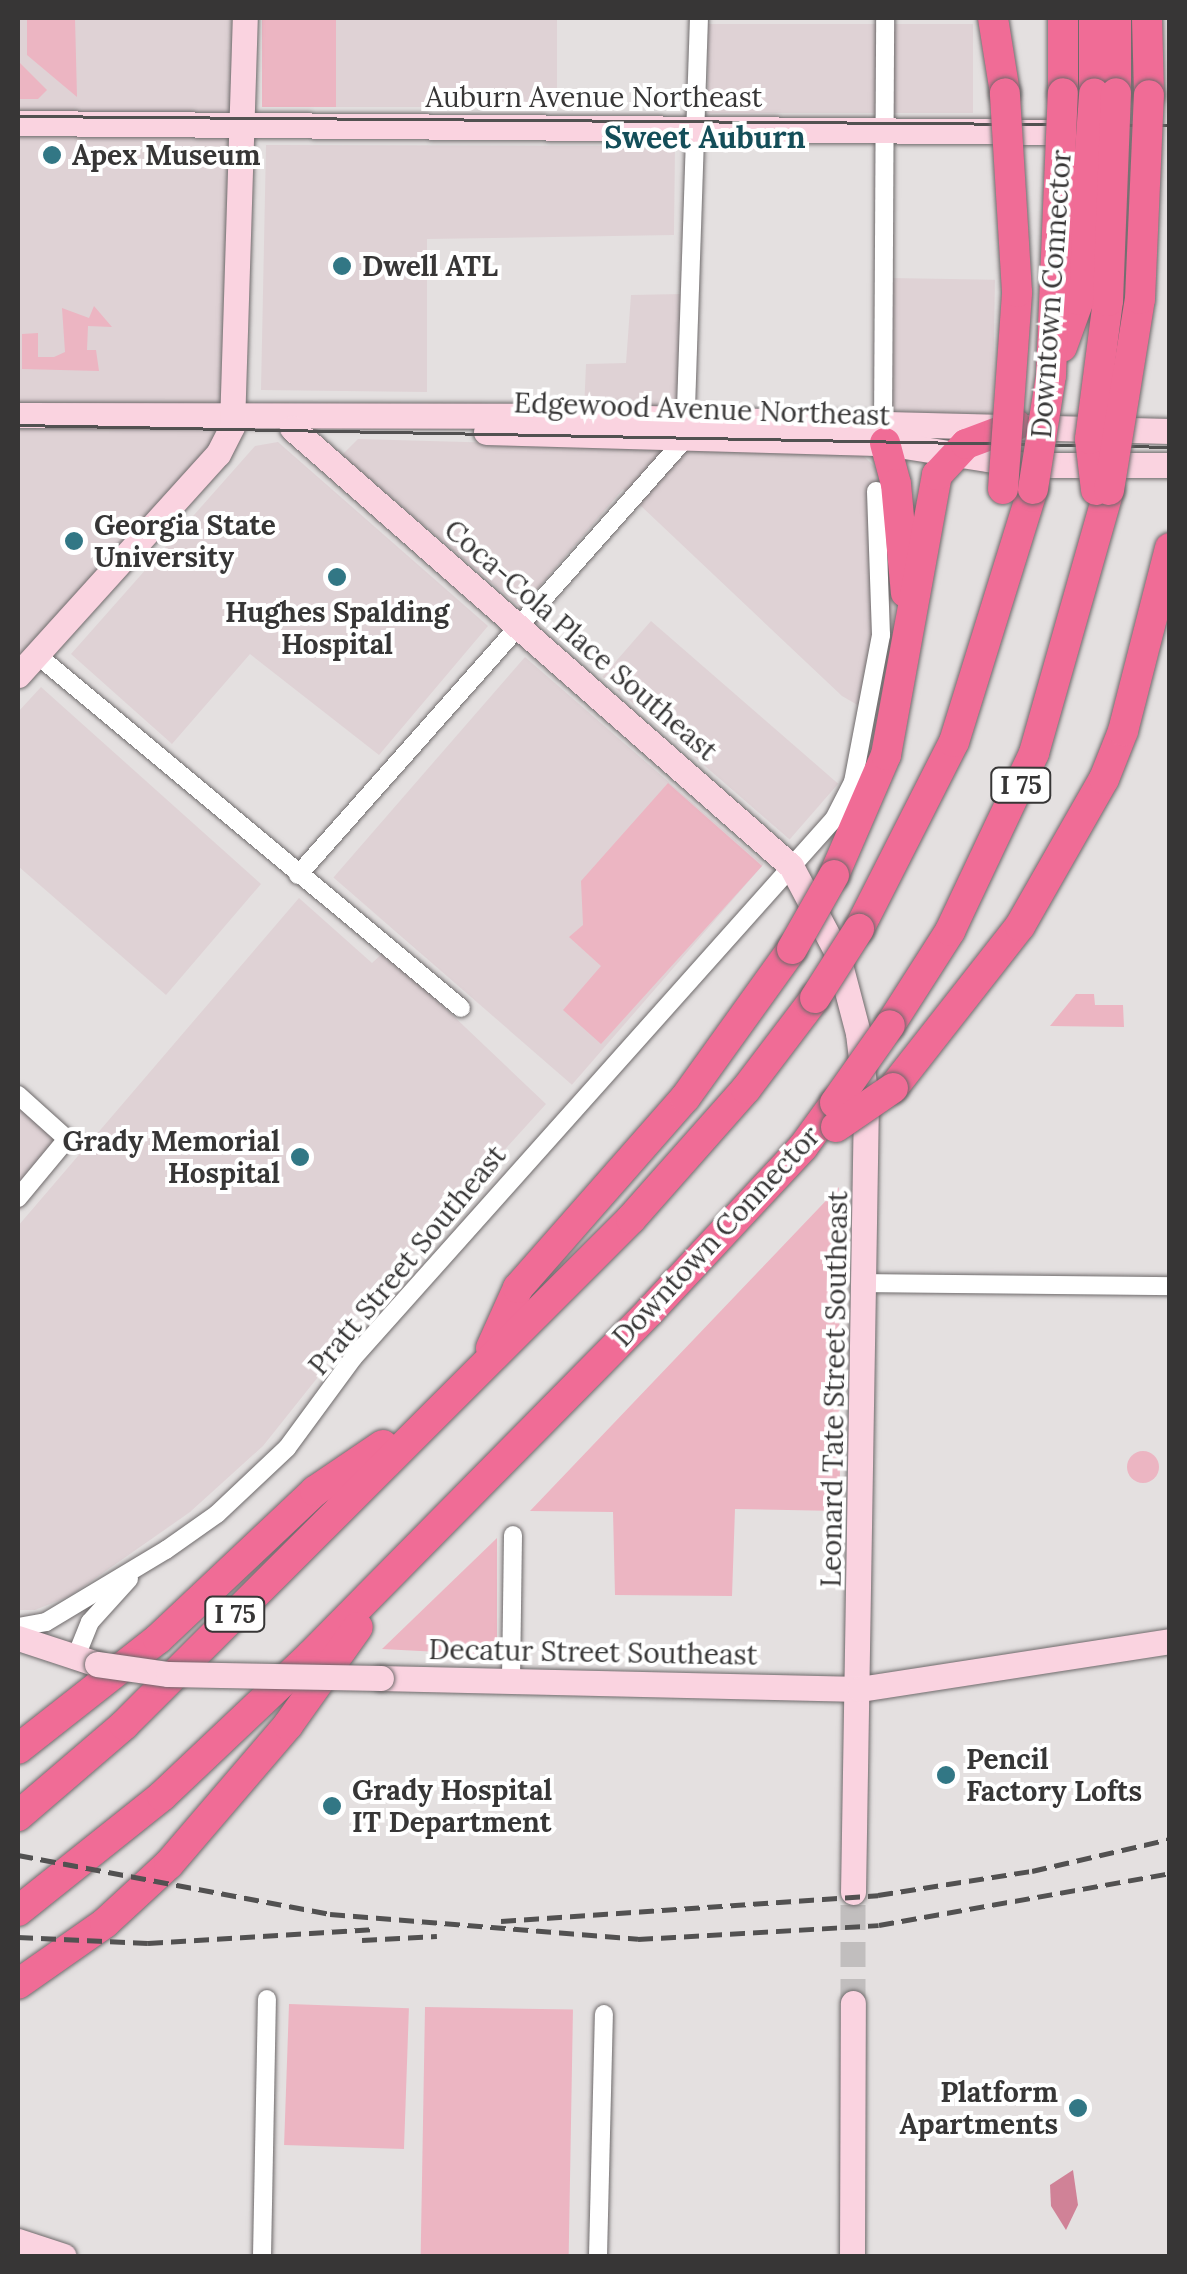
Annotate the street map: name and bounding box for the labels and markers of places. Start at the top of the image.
place label: Apex Museum [72,138,260,172]
marker: Apex Museum [41,144,63,166]
place label: Dwell ATL [362,249,498,283]
marker: Dwell ATL [331,255,353,277]
place label: Georgia State University [94,508,276,574]
marker: Georgia State University [63,530,85,552]
marker: Hughes Spalding Hospital [324,564,350,590]
place label: Hughes Spalding Hospital [225,595,449,661]
place label: Grady Memorial Hospital [63,1124,280,1190]
marker: Grady Memorial Hospital [289,1146,311,1168]
place label: Pencil Factory Lofts [966,1742,1142,1808]
marker: Pencil Factory Lofts [935,1764,957,1786]
place label: Grady Hospital IT Department [352,1773,552,1839]
marker: Grady Hospital IT Department [321,1795,343,1817]
place label: Platform Apartments [900,2075,1058,2141]
marker: Platform Apartments [1067,2097,1089,2119]

